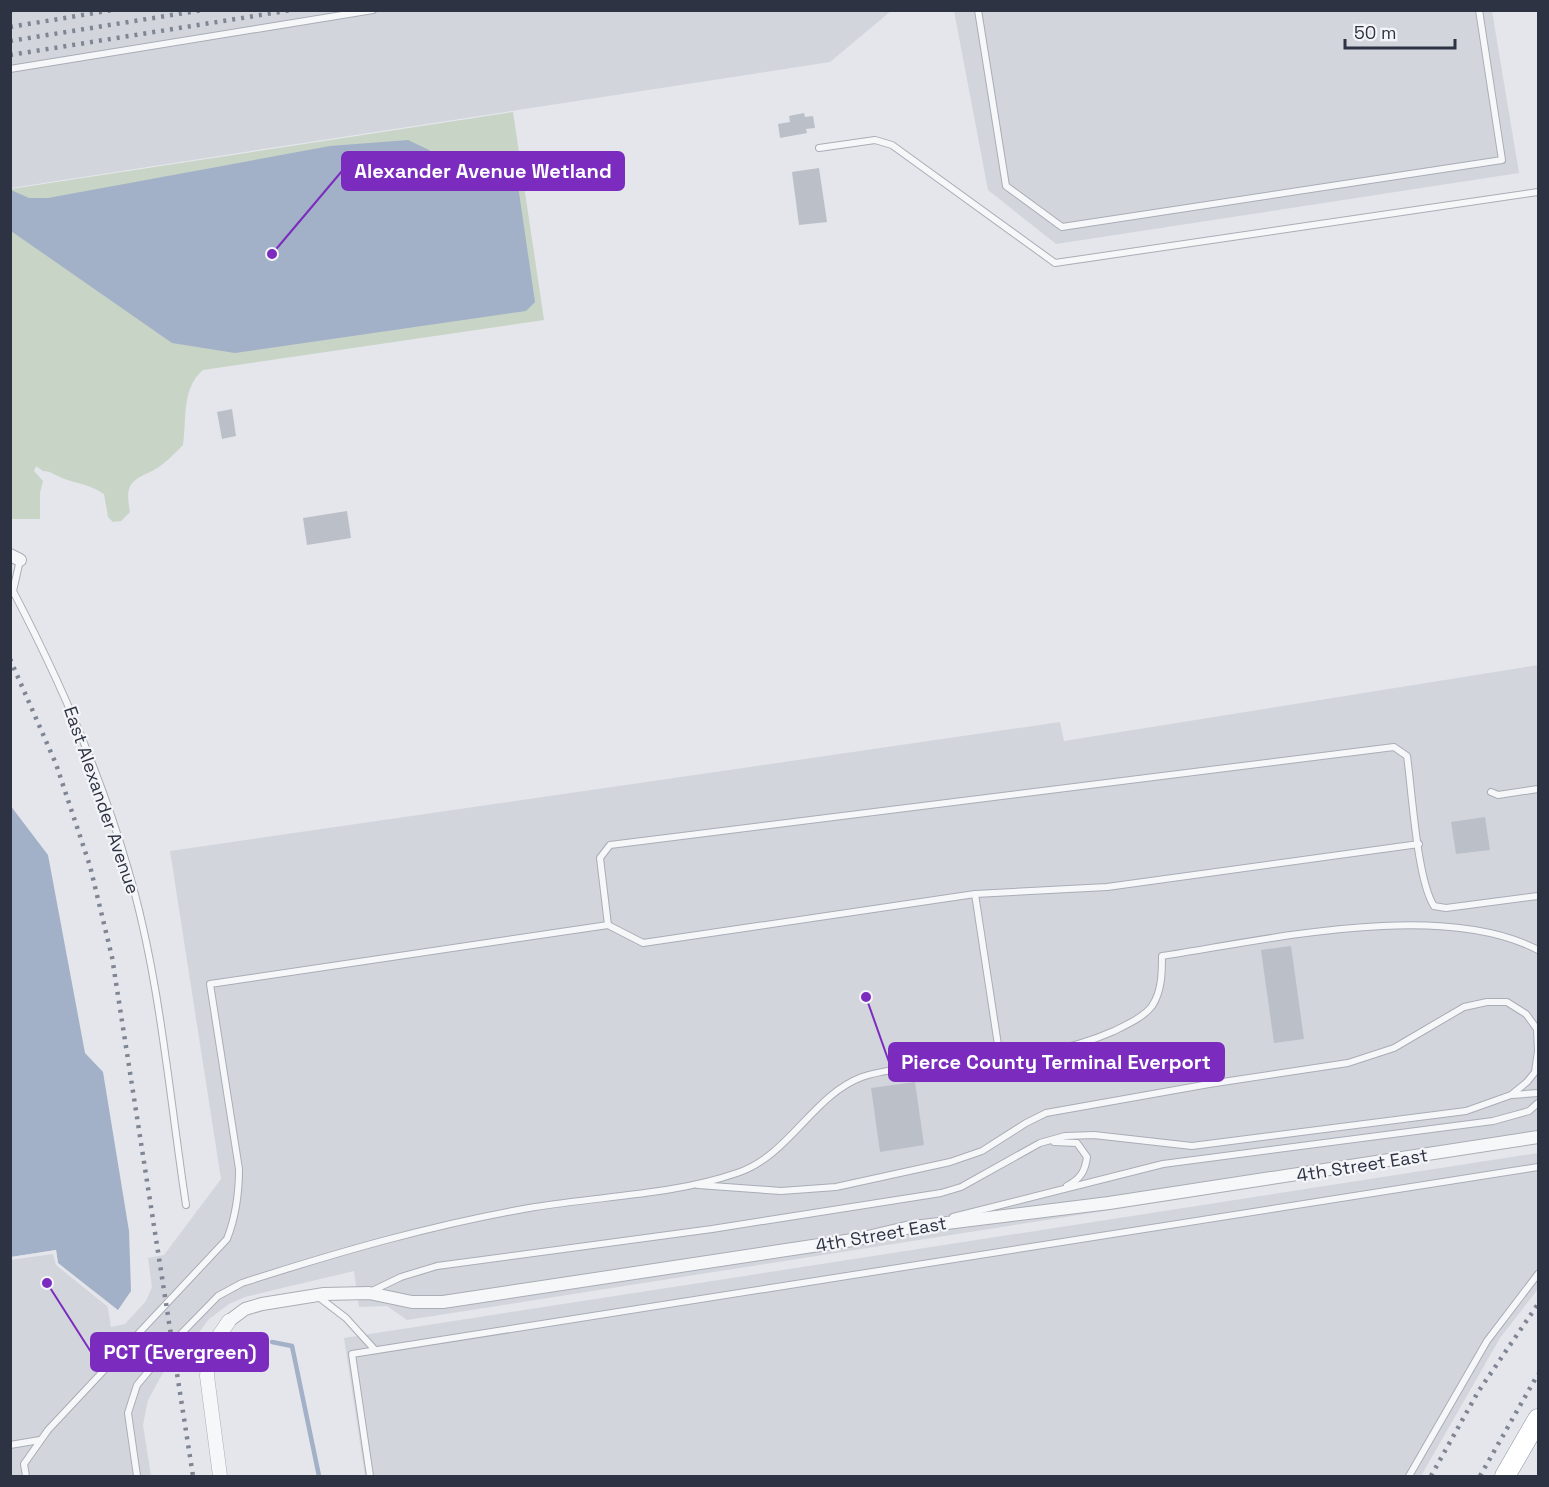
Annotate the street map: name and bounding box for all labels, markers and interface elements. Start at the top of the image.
scale bar [1345,12,1454,50]
text: 50 m [1354,21,1396,44]
callout: Alexander Avenue Wetland [342,152,624,190]
text: Alexander Avenue Wetland [354,158,612,184]
street label: East Alexander Avenue [59,703,145,897]
callout: Pierce County Terminal Everport [889,1043,1224,1081]
text: Pierce County Terminal Everport [901,1049,1211,1075]
street label: 4th Street East [1295,1143,1429,1187]
street label: 4th Street East [814,1211,948,1257]
callout: PCT (Evergreen) [91,1333,268,1371]
text: PCT (Evergreen) [103,1339,257,1365]

